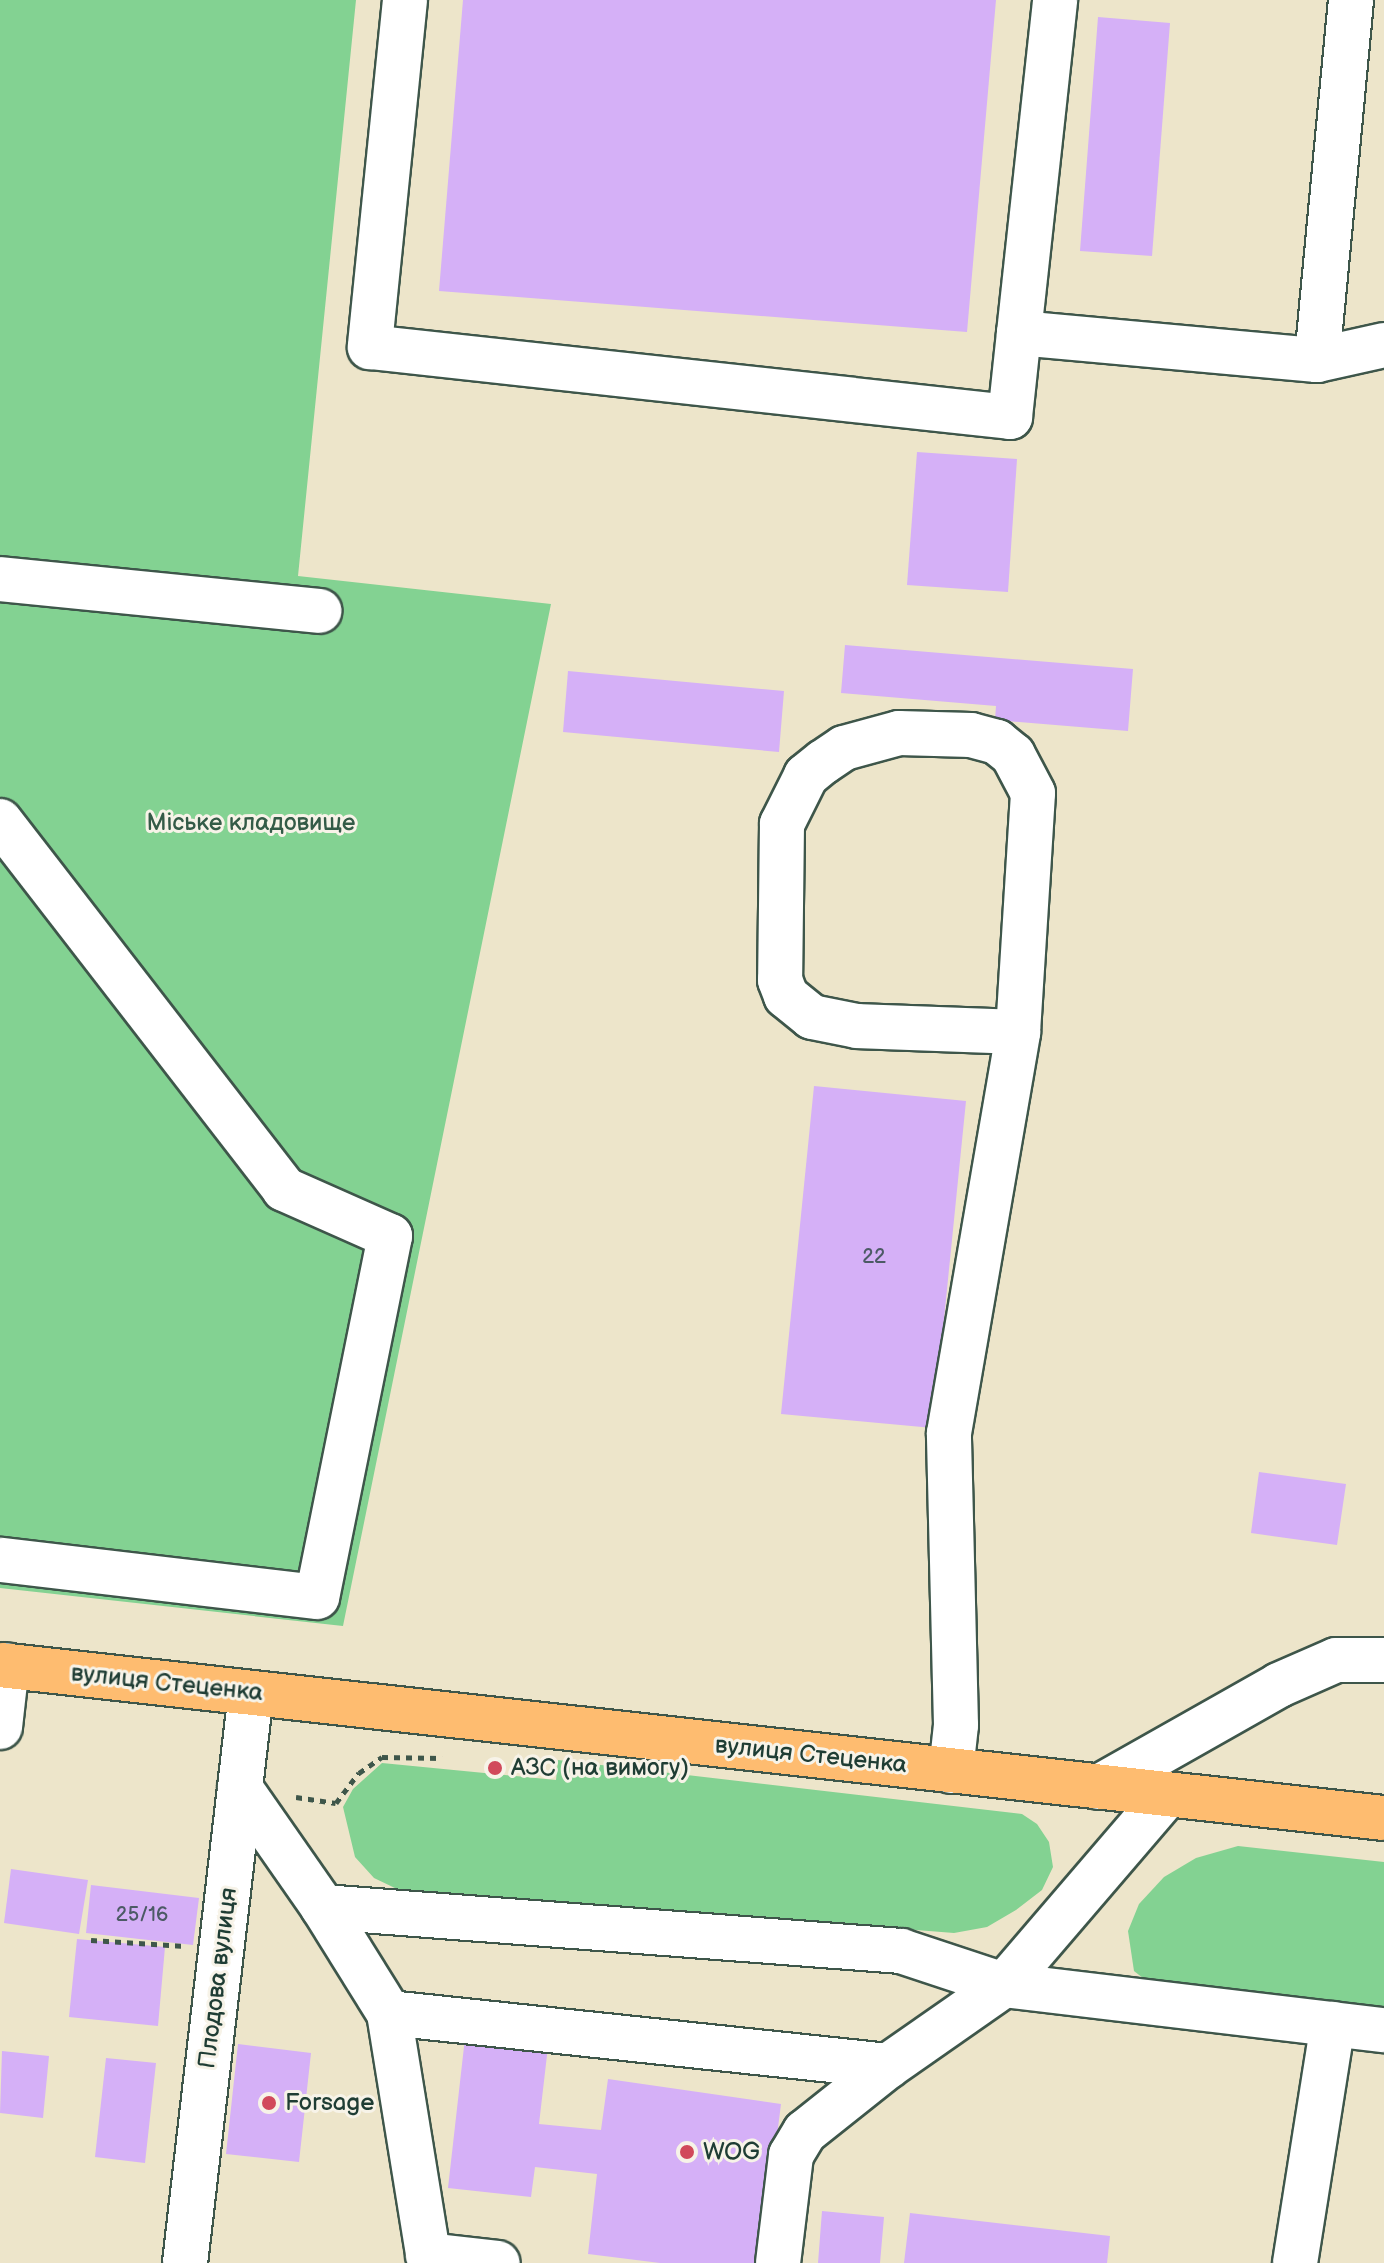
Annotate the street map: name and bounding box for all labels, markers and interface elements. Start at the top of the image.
park label: Міське кладовище [147,809,355,837]
house number: 22 [862,1245,886,1269]
street label: вулиця Стеценка [70,1659,264,1707]
street label: вулиця Стеценка [714,1731,908,1779]
place label: АЗС (на вимогу) [511,1754,689,1782]
marker: АЗС (на вимогу) [486,1759,504,1777]
street label: Плодова вулиця [193,1886,243,2070]
house number: 25/16 [116,1903,168,1927]
place label: Forsage [285,2089,374,2117]
marker: Forsage [260,2094,278,2112]
place label: WOG [703,2138,760,2166]
marker: WOG [678,2143,696,2161]

